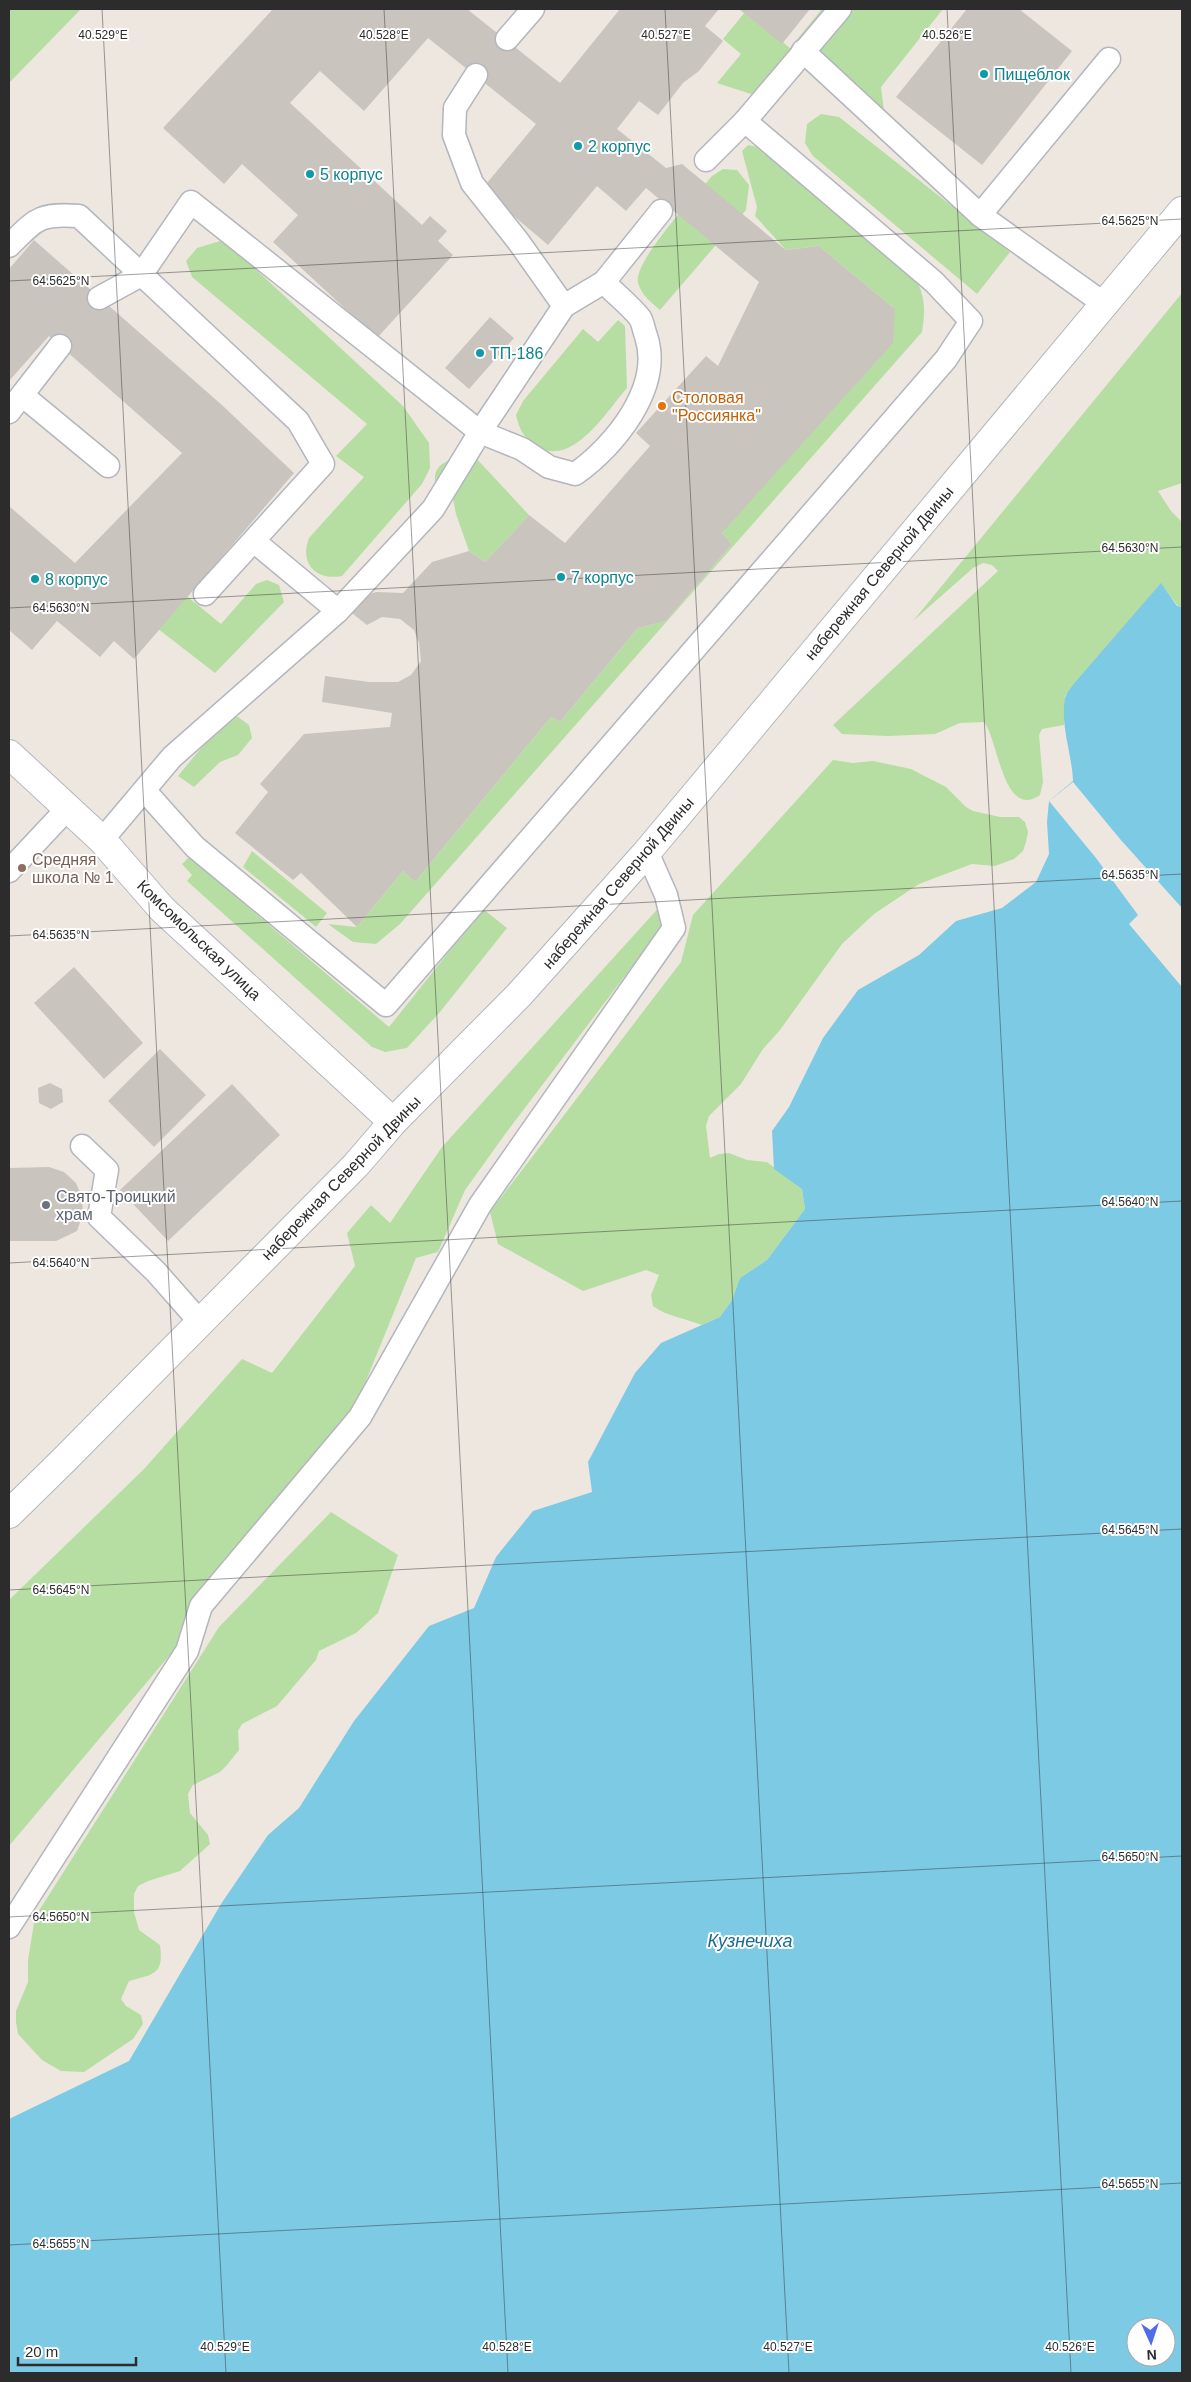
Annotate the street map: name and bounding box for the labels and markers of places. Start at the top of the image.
place label: Пищеблок [994,66,1071,83]
marker: Пищеблок [978,68,990,80]
place label: 2 корпус [588,138,651,155]
marker: 2 корпус [572,140,584,152]
place label: 5 корпус [320,166,383,183]
marker: 5 корпус [304,168,316,180]
place label: ТП-186 [490,345,543,362]
marker: ТП-186 [474,347,486,359]
place label: Столовая "Россиянка" [672,389,761,424]
marker: Столовая "Россиянка" [656,400,668,412]
place label: 7 корпус [571,569,634,586]
place label: 8 корпус [45,571,108,588]
marker: 7 корпус [555,571,567,583]
marker: 8 корпус [29,573,41,585]
place label: Средняя школа № 1 [32,851,114,886]
marker: Средняя школа № 1 [16,862,28,874]
place label: Свято-Троицкий храм [56,1188,176,1223]
marker: Свято-Троицкий храм [40,1199,52,1211]

